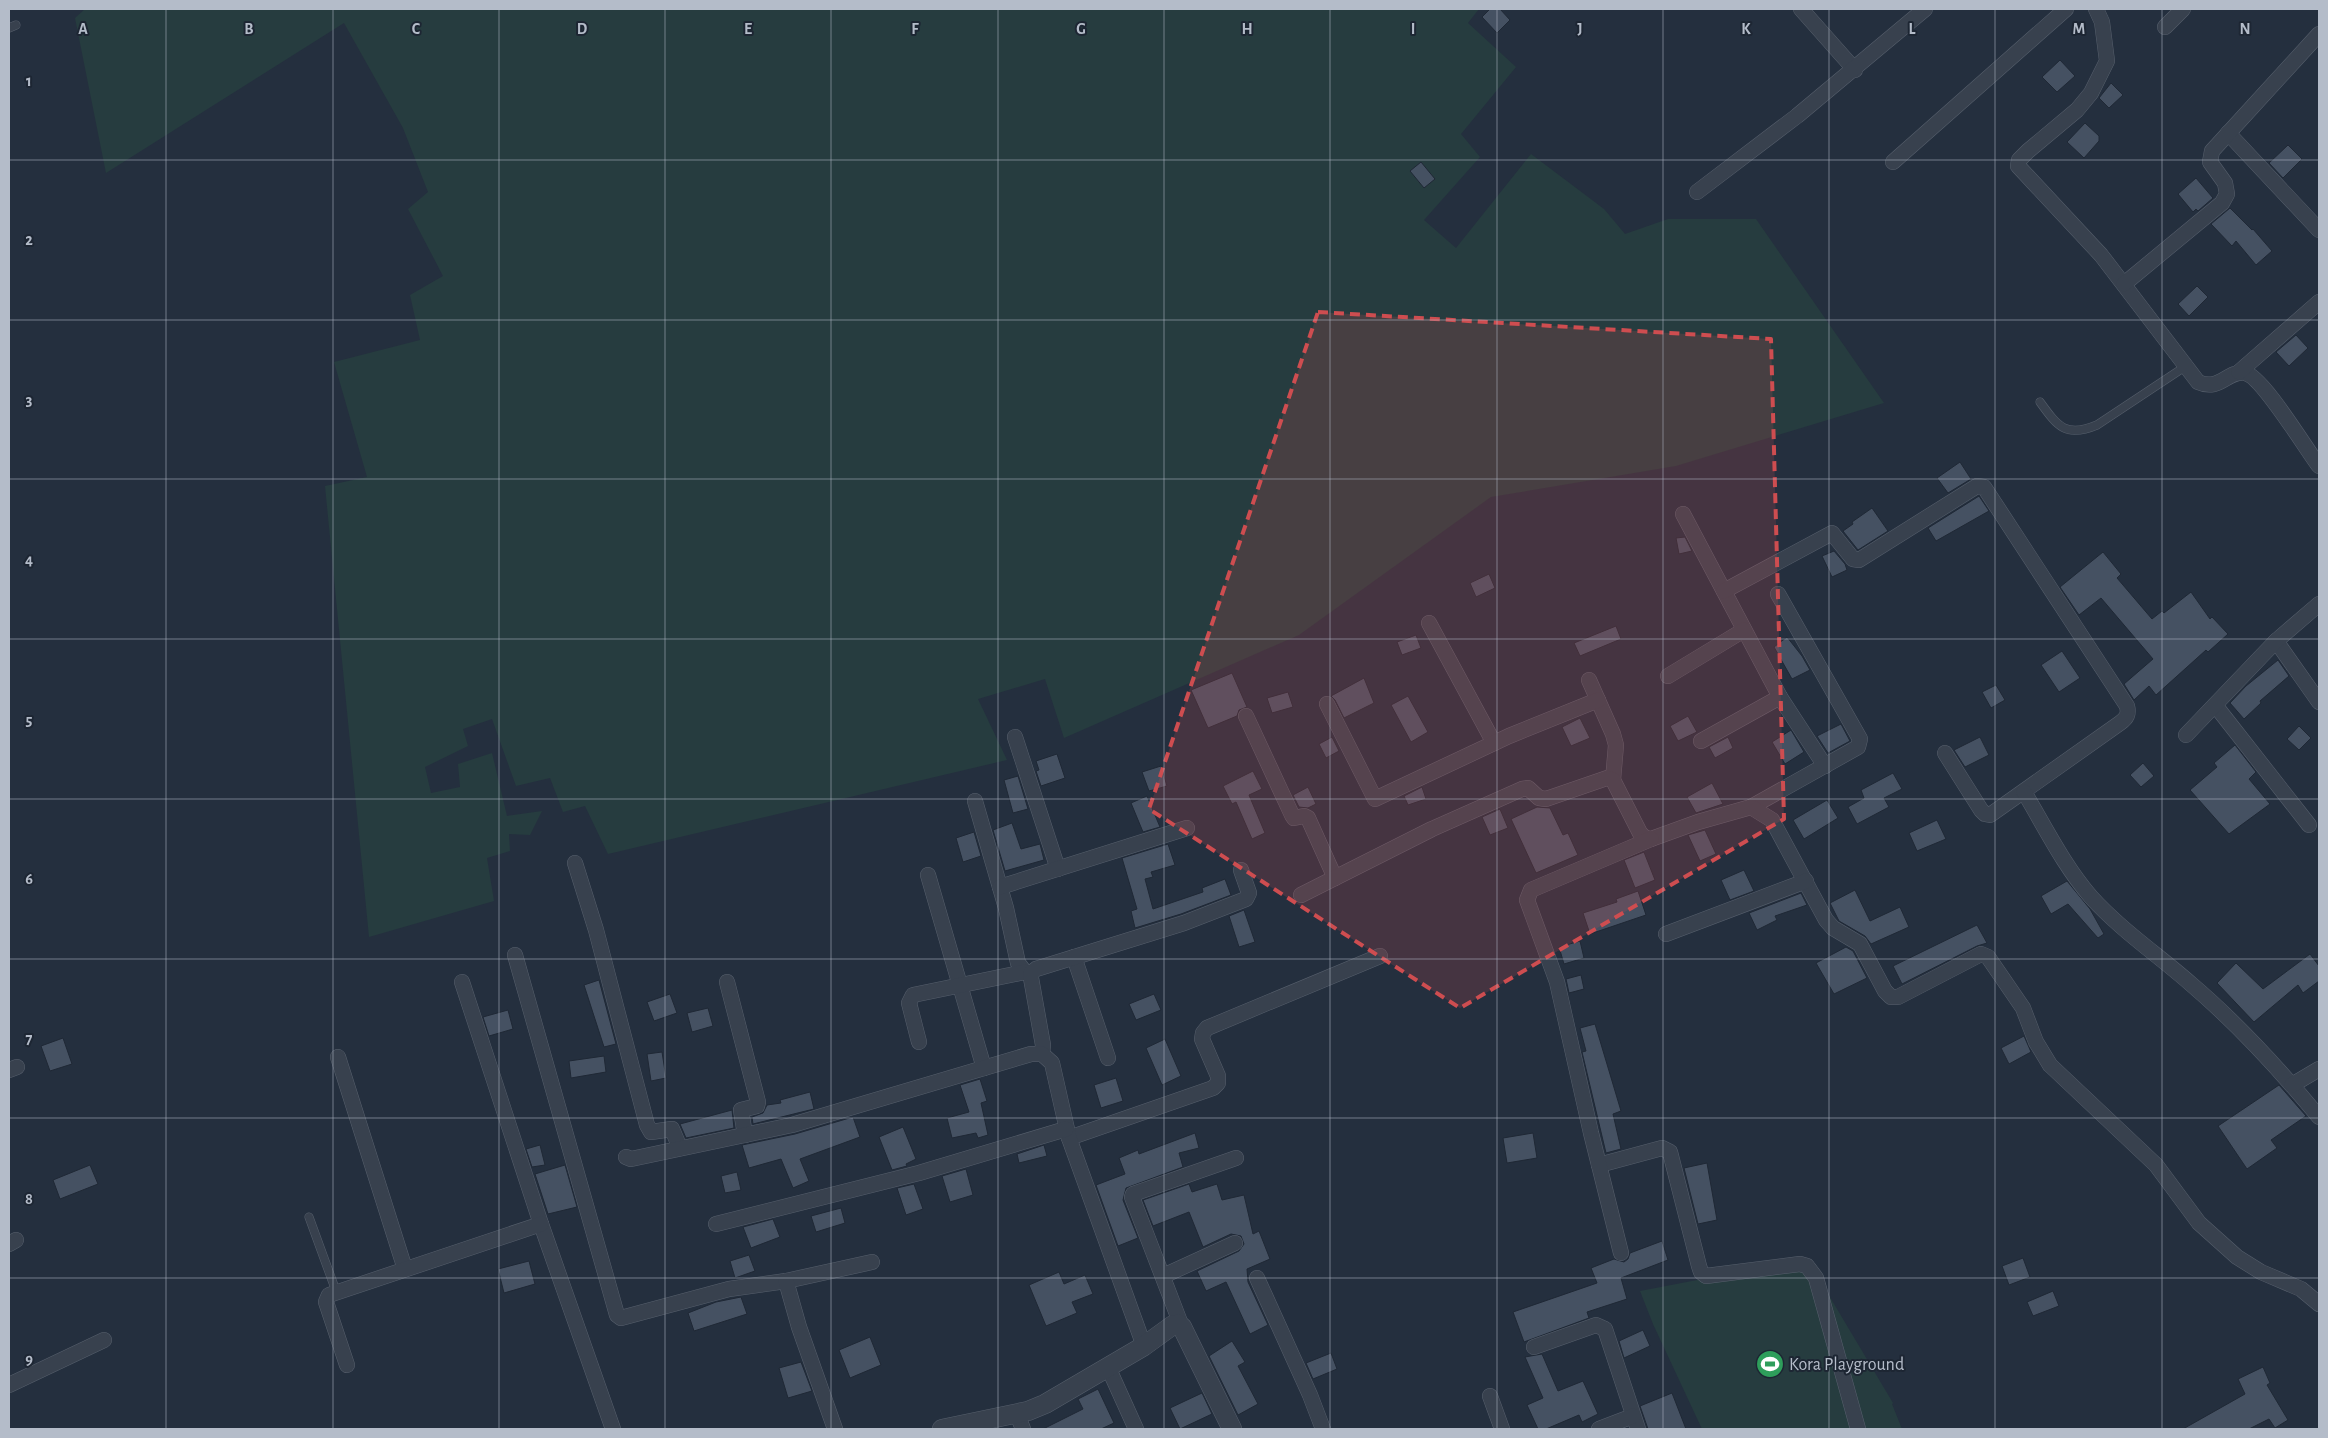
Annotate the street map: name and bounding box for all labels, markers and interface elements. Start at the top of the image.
text: A [78,21,88,37]
text: B [244,21,254,37]
text: C [412,21,421,37]
text: D [577,21,588,37]
text: E [744,21,752,37]
text: F [911,21,919,37]
text: G [1076,21,1086,37]
text: H [1241,21,1253,37]
text: I [1411,21,1415,37]
text: J [1577,21,1583,37]
text: K [1741,21,1751,37]
text: L [1909,21,1916,37]
text: M [2073,21,2085,37]
text: N [2239,21,2251,37]
text: 1 [26,73,32,89]
text: 2 [25,232,33,248]
text: 3 [26,392,33,408]
text: 4 [25,552,33,568]
text: 5 [26,712,33,728]
text: 6 [25,871,33,887]
text: 7 [26,1031,33,1047]
text: 8 [25,1191,33,1207]
sports icon: Kora Playground [1755,1349,1785,1379]
text: 9 [25,1351,33,1367]
place label: Kora Playground [1789,1356,1904,1374]

